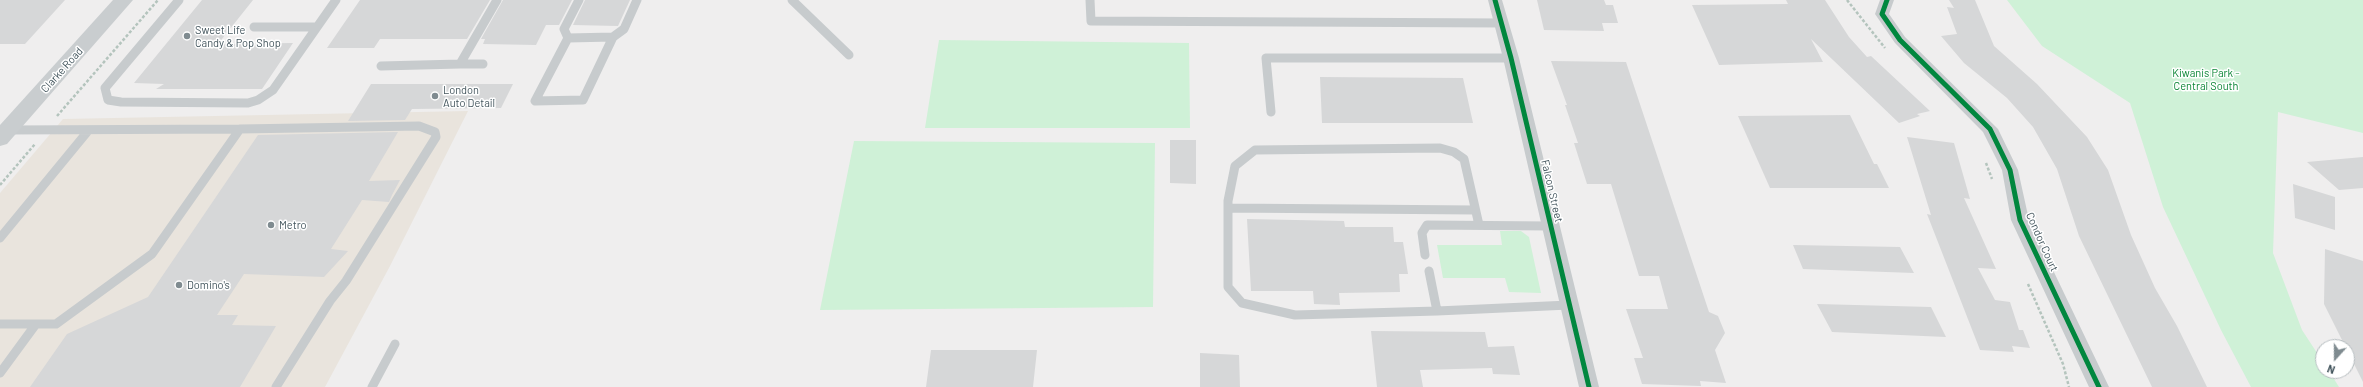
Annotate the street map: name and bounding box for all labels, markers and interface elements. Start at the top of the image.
place label: Sweet Life Candy & Pop Shop [195,23,281,49]
marker: Sweet Life Candy & Pop Shop [182,31,192,41]
street label: Clarke Road [38,45,86,95]
park label: Kiwanis Park - Central South [2172,66,2240,92]
place label: London Auto Detail [443,83,495,109]
marker: London Auto Detail [430,91,440,101]
street label: Falcon Street [1538,158,1566,224]
street label: Condor Court [2023,210,2061,274]
place label: Metro [279,218,307,232]
marker: Metro [266,220,276,230]
place label: Domino's [187,278,230,292]
marker: Domino's [174,280,184,290]
north arrow [2315,339,2355,379]
text: N [2325,362,2337,377]

